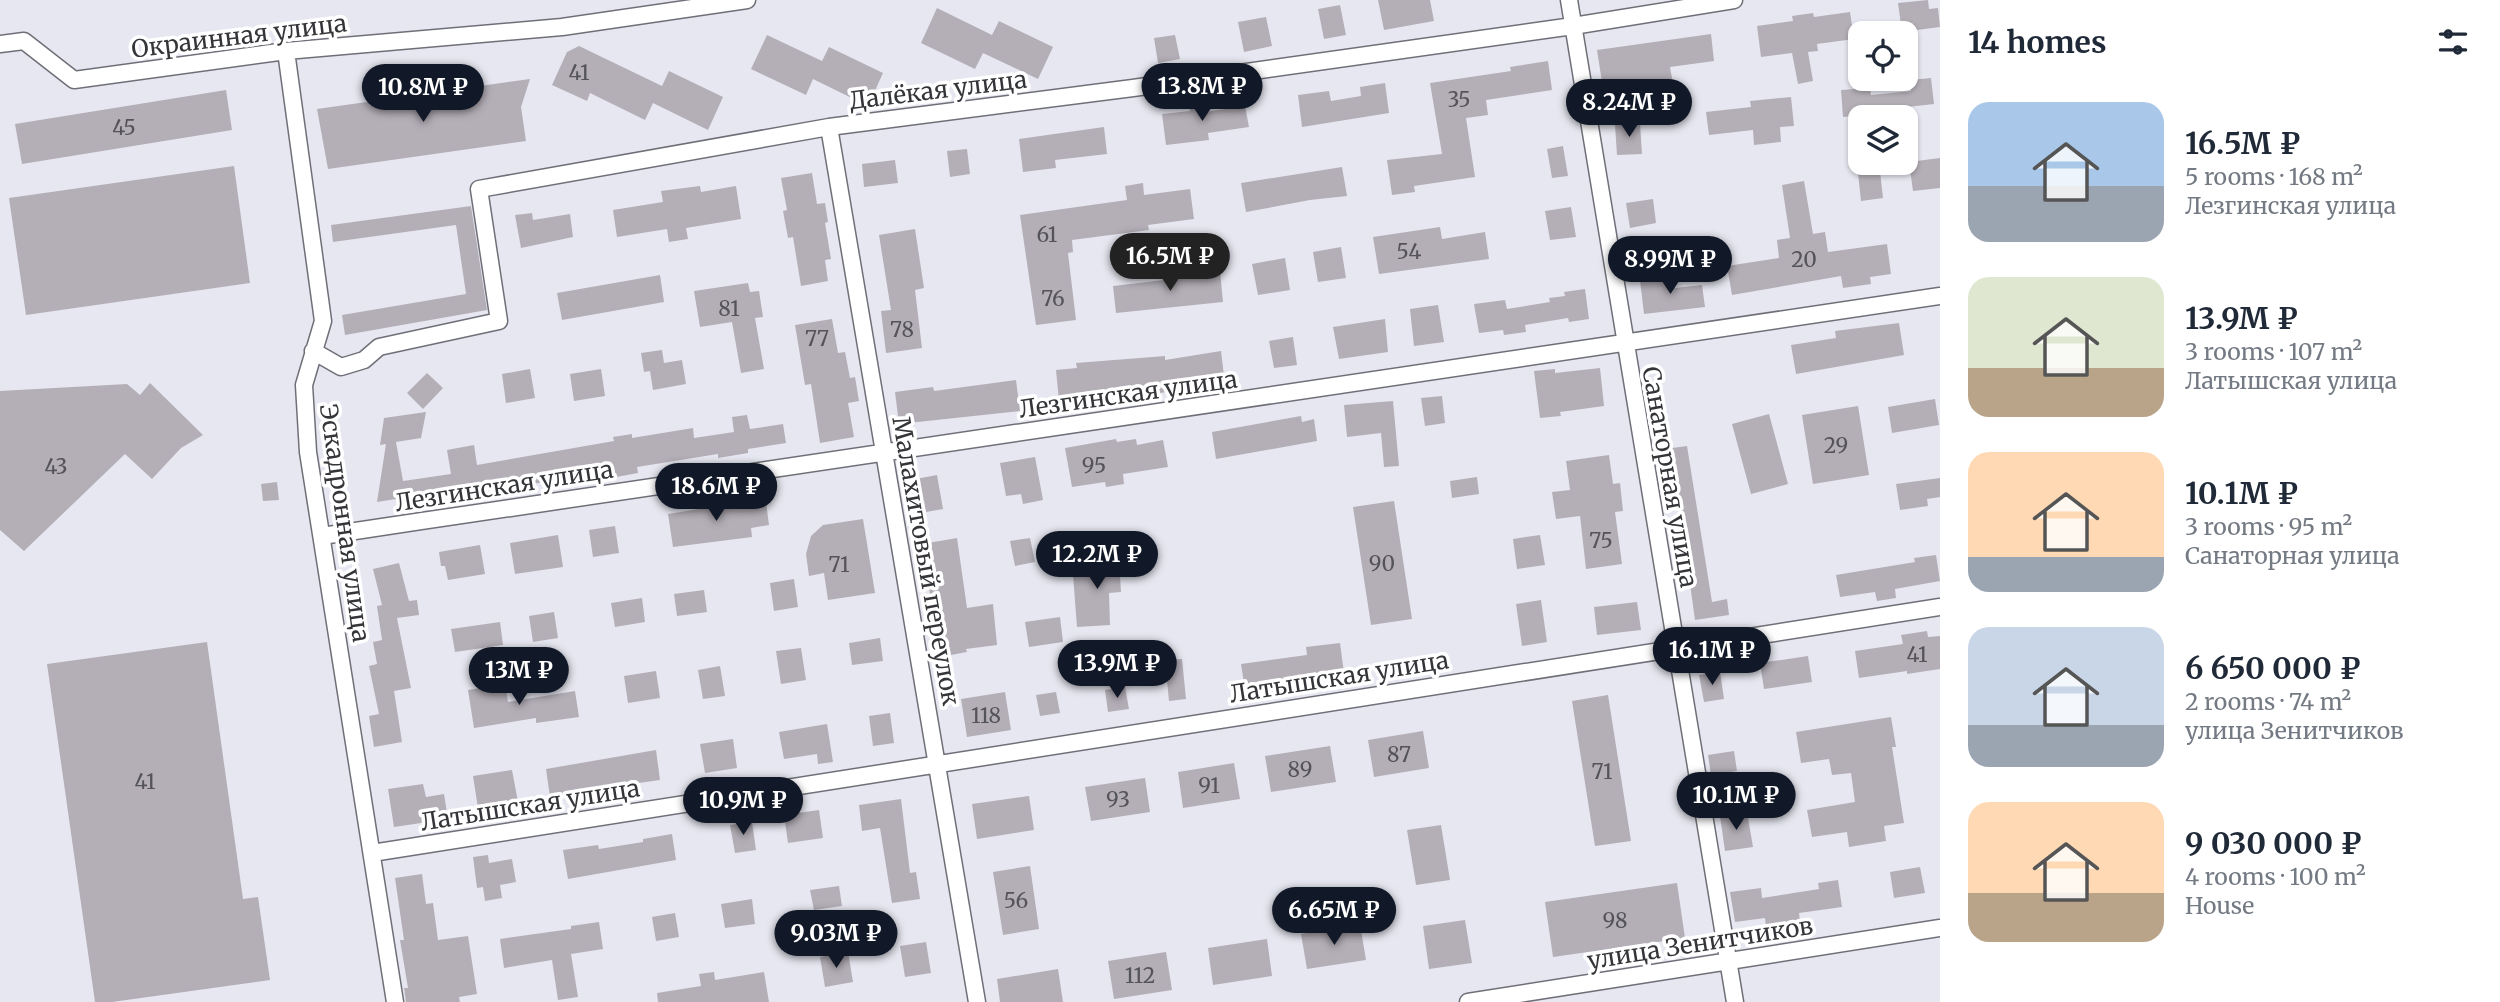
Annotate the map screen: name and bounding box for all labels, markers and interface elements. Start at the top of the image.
street label: Окраинная улица [130,7,349,65]
map controls [1848,21,1918,175]
button: locate [1848,21,1918,91]
text: 14 homes [1968,23,2106,61]
icon: filters [2434,23,2472,61]
house number: 41 [569,59,589,86]
pin: 10.8M ₽ [358,64,488,124]
street label: Далёкая улица [847,64,1029,116]
pin: 13.8M ₽ [1137,64,1267,123]
text: 13.8M ₽ [1158,71,1246,100]
text: 10.8M ₽ [378,72,468,101]
pin: 8.24M ₽ [1564,80,1694,139]
house number: 35 [1447,86,1471,113]
text: 8.24M ₽ [1582,87,1676,116]
button: layers [1848,105,1918,175]
house number: 45 [112,114,136,141]
text: 16.5M ₽ [2185,124,2300,162]
icon: home [2024,130,2108,214]
text: 5 rooms · 168 m² [2185,162,2363,191]
text: Лезгинская улица [2185,191,2396,220]
house number: 61 [1037,221,1057,248]
pin: 16.5M ₽ [1105,233,1235,293]
pin: 8.99M ₽ [1605,236,1735,296]
house number: 54 [1397,238,1421,265]
text: 16.5M ₽ [1126,241,1214,270]
text: 8.99M ₽ [1624,244,1716,273]
house number: 20 [1791,246,1817,273]
house number: 76 [1041,285,1065,312]
house number: 81 [718,295,740,322]
text: 13.9M ₽ [2185,299,2298,337]
icon: home [2024,305,2108,389]
house number: 78 [890,316,914,343]
house number: 77 [805,325,829,352]
text: 3 rooms · 107 m² [2185,337,2362,366]
street label: Лезгинская улица [1017,363,1239,425]
street label: Санаторная улица [1635,364,1705,590]
text: Латышская улица [2185,366,2397,395]
street label: Эскадронная улица [313,402,377,644]
street label: Малахитовый переулок [885,414,967,708]
house number: 29 [1824,432,1848,459]
house number: 95 [1082,452,1106,479]
house number: 43 [44,453,68,480]
street label: Лезгинская улица [393,453,615,519]
pin: 18.6M ₽ [651,463,781,523]
text: 18.6M ₽ [671,471,761,500]
text: 10.1M ₽ [2185,474,2298,512]
icon: home [2024,480,2108,564]
text: 3 rooms · 95 m² [2185,512,2352,541]
house number: 75 [1589,527,1613,554]
pin: 12.2M ₽ [1032,532,1162,591]
text: 12.2M ₽ [1052,539,1142,568]
text: Санаторная улица [2185,541,2400,570]
house number: 90 [1369,550,1395,577]
house number: 71 [828,551,850,578]
pin: 16.1M ₽ [1647,628,1777,687]
text: 16.1M ₽ [1669,635,1755,664]
pin: 13.9M ₽ [1052,640,1182,700]
house number: 41 [1907,641,1927,668]
street label: Латышская улица [1227,644,1451,710]
pin: 13M ₽ [470,648,568,707]
text: 13.9M ₽ [1074,648,1160,677]
text: 6 650 000 ₽ [2185,649,2361,687]
text: 13M ₽ [485,655,553,684]
icon: home [2024,655,2108,739]
text: 2 rooms · 74 m² [2185,687,2351,716]
house number: 118 [971,702,1001,729]
text: улица Зенитчиков [2185,716,2404,745]
house number: 87 [1387,741,1411,768]
house number: 89 [1288,756,1312,783]
house number: 71 [1591,758,1613,785]
house number: 41 [135,768,155,795]
street label: Латышская улица [418,772,642,838]
house number: 91 [1198,772,1220,799]
pin: 10.1M ₽ [1671,772,1801,832]
pin: 10.9M ₽ [678,778,808,837]
text: 10.1M ₽ [1693,780,1779,809]
text: 10.9M ₽ [699,785,787,814]
house number: 93 [1106,786,1130,813]
text: 9 030 000 ₽ [2185,824,2362,862]
icon: home [2024,830,2108,914]
text: 4 rooms · 100 m² [2185,862,2366,891]
house number: 56 [1004,887,1028,914]
pin: 6.65M ₽ [1269,888,1399,947]
text: House [2185,891,2254,920]
text: 6.65M ₽ [1288,895,1380,924]
house number: 98 [1603,907,1627,934]
street label: улица Зенитчиков [1585,910,1815,976]
pin: 9.03M ₽ [771,911,901,970]
text: 9.03M ₽ [790,918,882,947]
house number: 112 [1125,962,1155,989]

